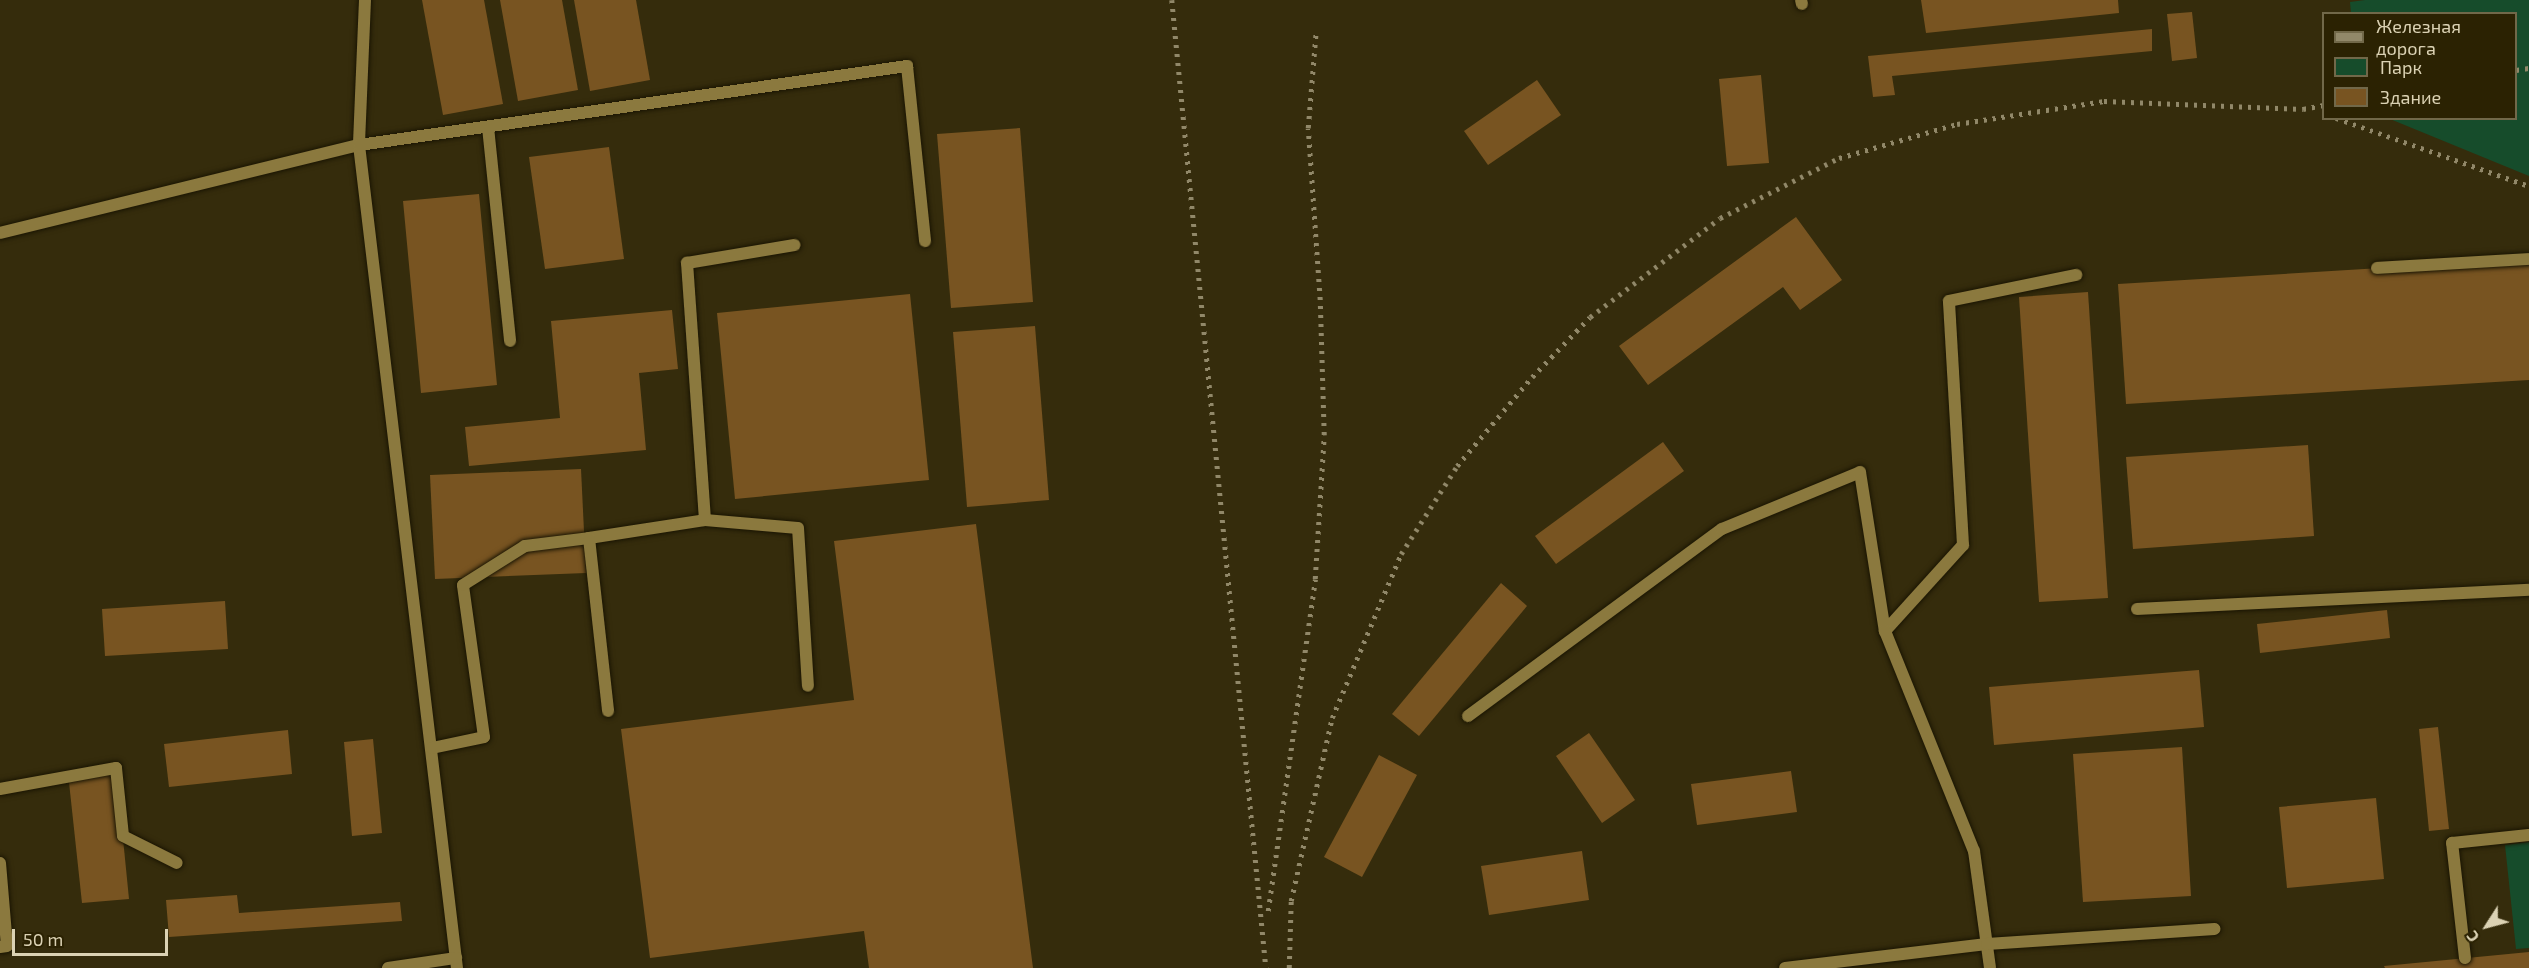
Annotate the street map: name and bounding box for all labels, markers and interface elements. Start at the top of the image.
legend [2322,12,2517,120]
text: Железная дорога [2376,15,2461,59]
text: Парк [2380,56,2422,78]
text: Здание [2380,86,2441,108]
north arrow [2457,896,2517,956]
scale bar [15,917,171,955]
text: С [2462,927,2482,946]
text: 50 m [23,928,63,950]

